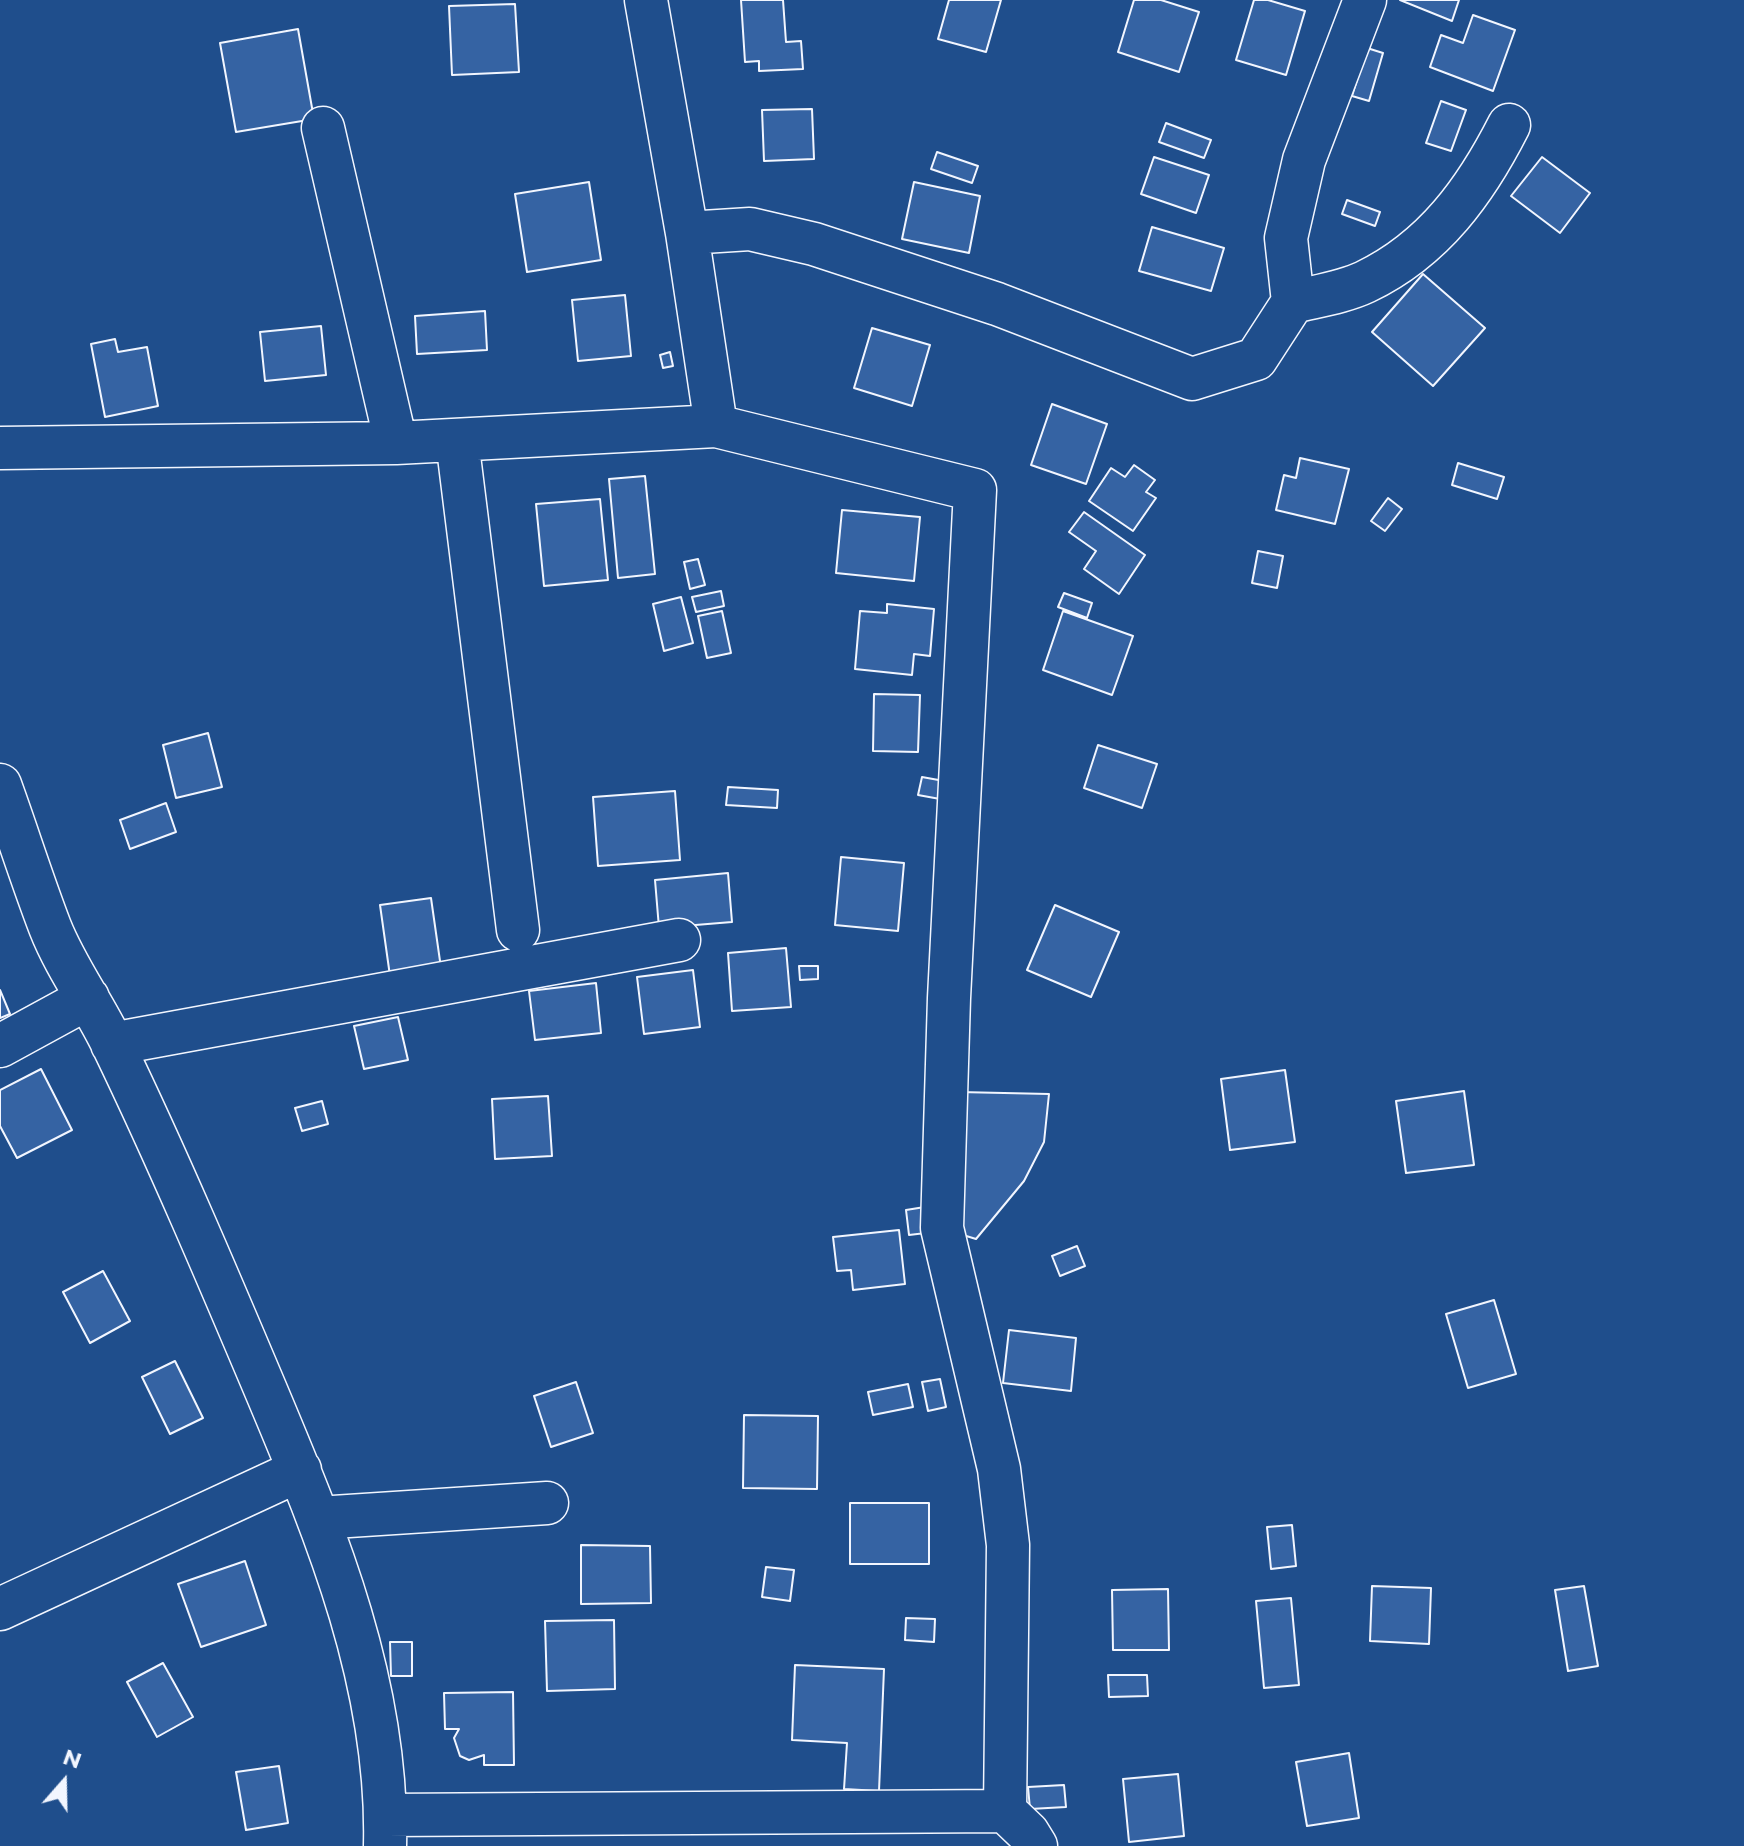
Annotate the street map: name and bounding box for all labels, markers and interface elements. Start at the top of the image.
north arrow [24,1742,104,1822]
text: N [59,1743,85,1775]

